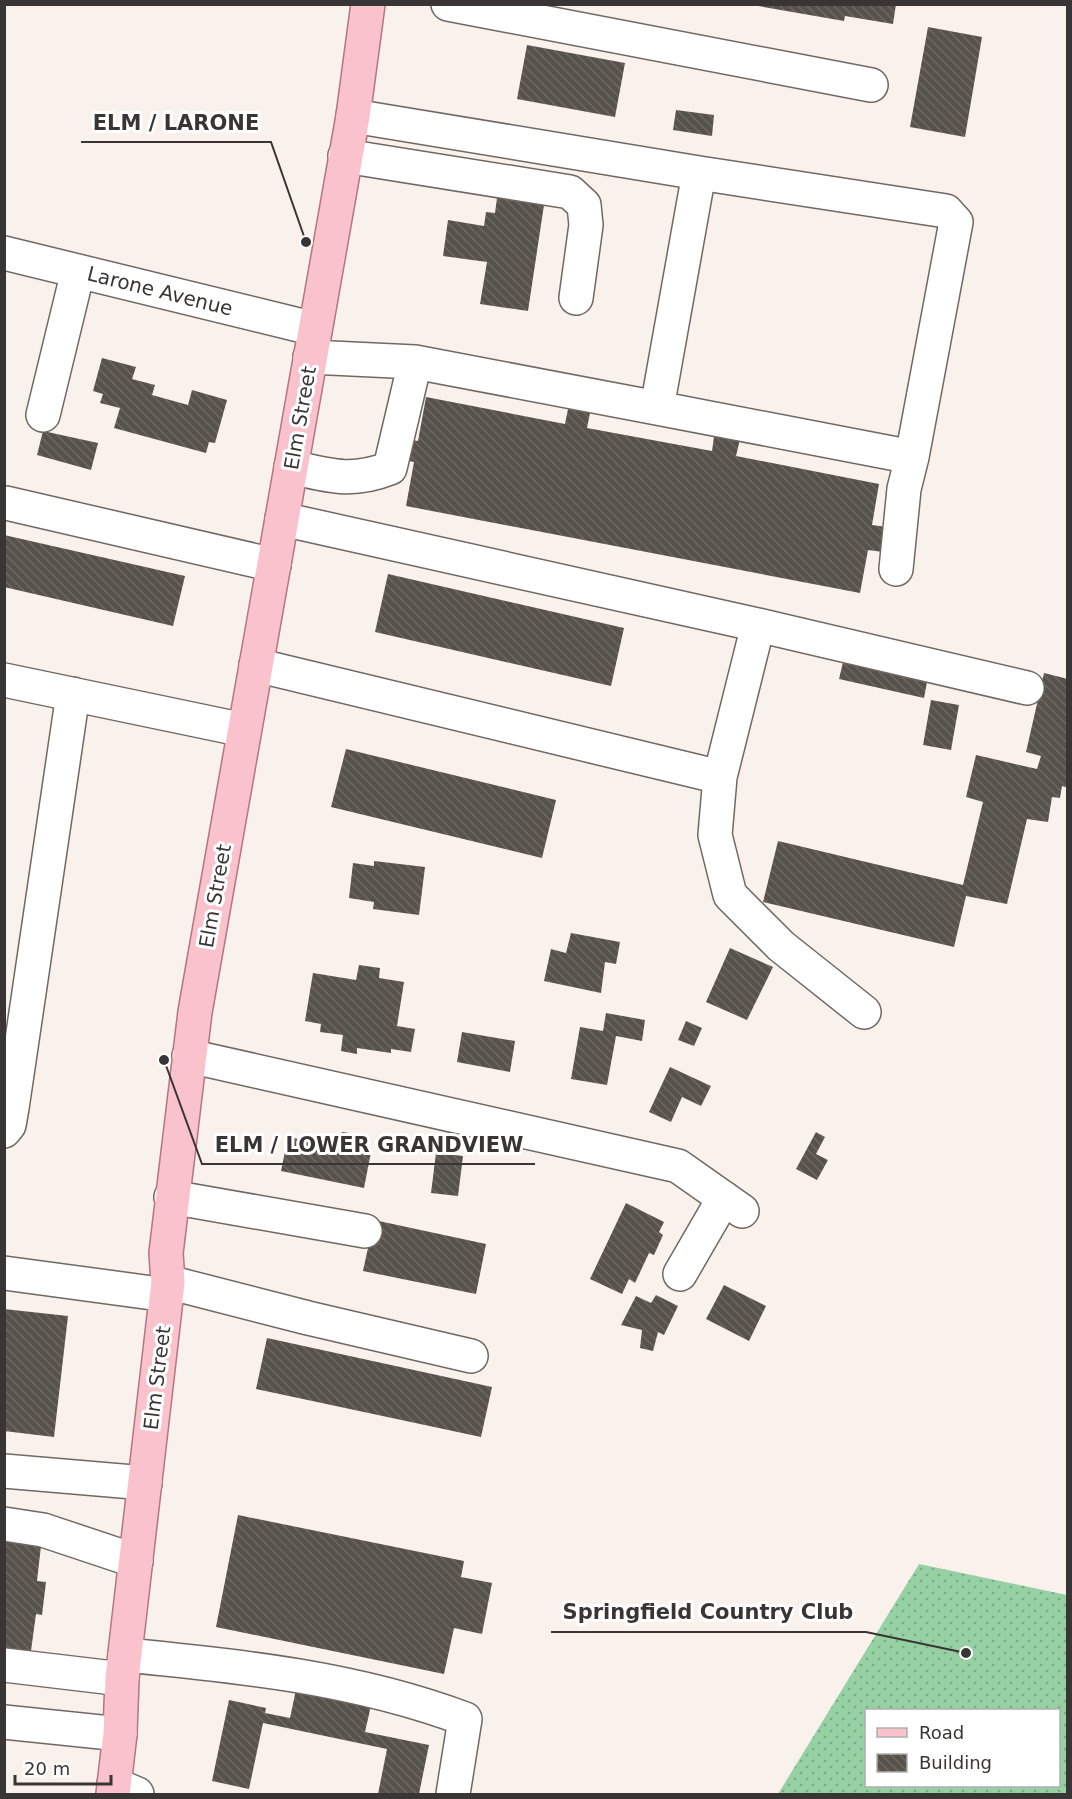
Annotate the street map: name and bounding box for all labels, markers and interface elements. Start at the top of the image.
callout: ELM / LARONE [81,103,271,142]
text: ELM / LARONE [93,111,259,135]
street label: Larone Avenue [85,261,235,321]
street label: Elm Street [279,364,321,472]
street label: Elm Street [194,842,236,950]
callout: ELM / LOWER GRANDVIEW [202,1125,535,1164]
text: ELM / LOWER GRANDVIEW [215,1133,523,1157]
street label: Elm Street [139,1324,175,1431]
callout: Springfield Country Club [551,1593,866,1632]
text: Springfield Country Club [563,1600,853,1624]
legend [865,1709,1060,1787]
text: Road [919,1722,964,1743]
scale bar [15,1748,111,1786]
text: Building [919,1752,992,1773]
text: 20 m [24,1758,70,1779]

